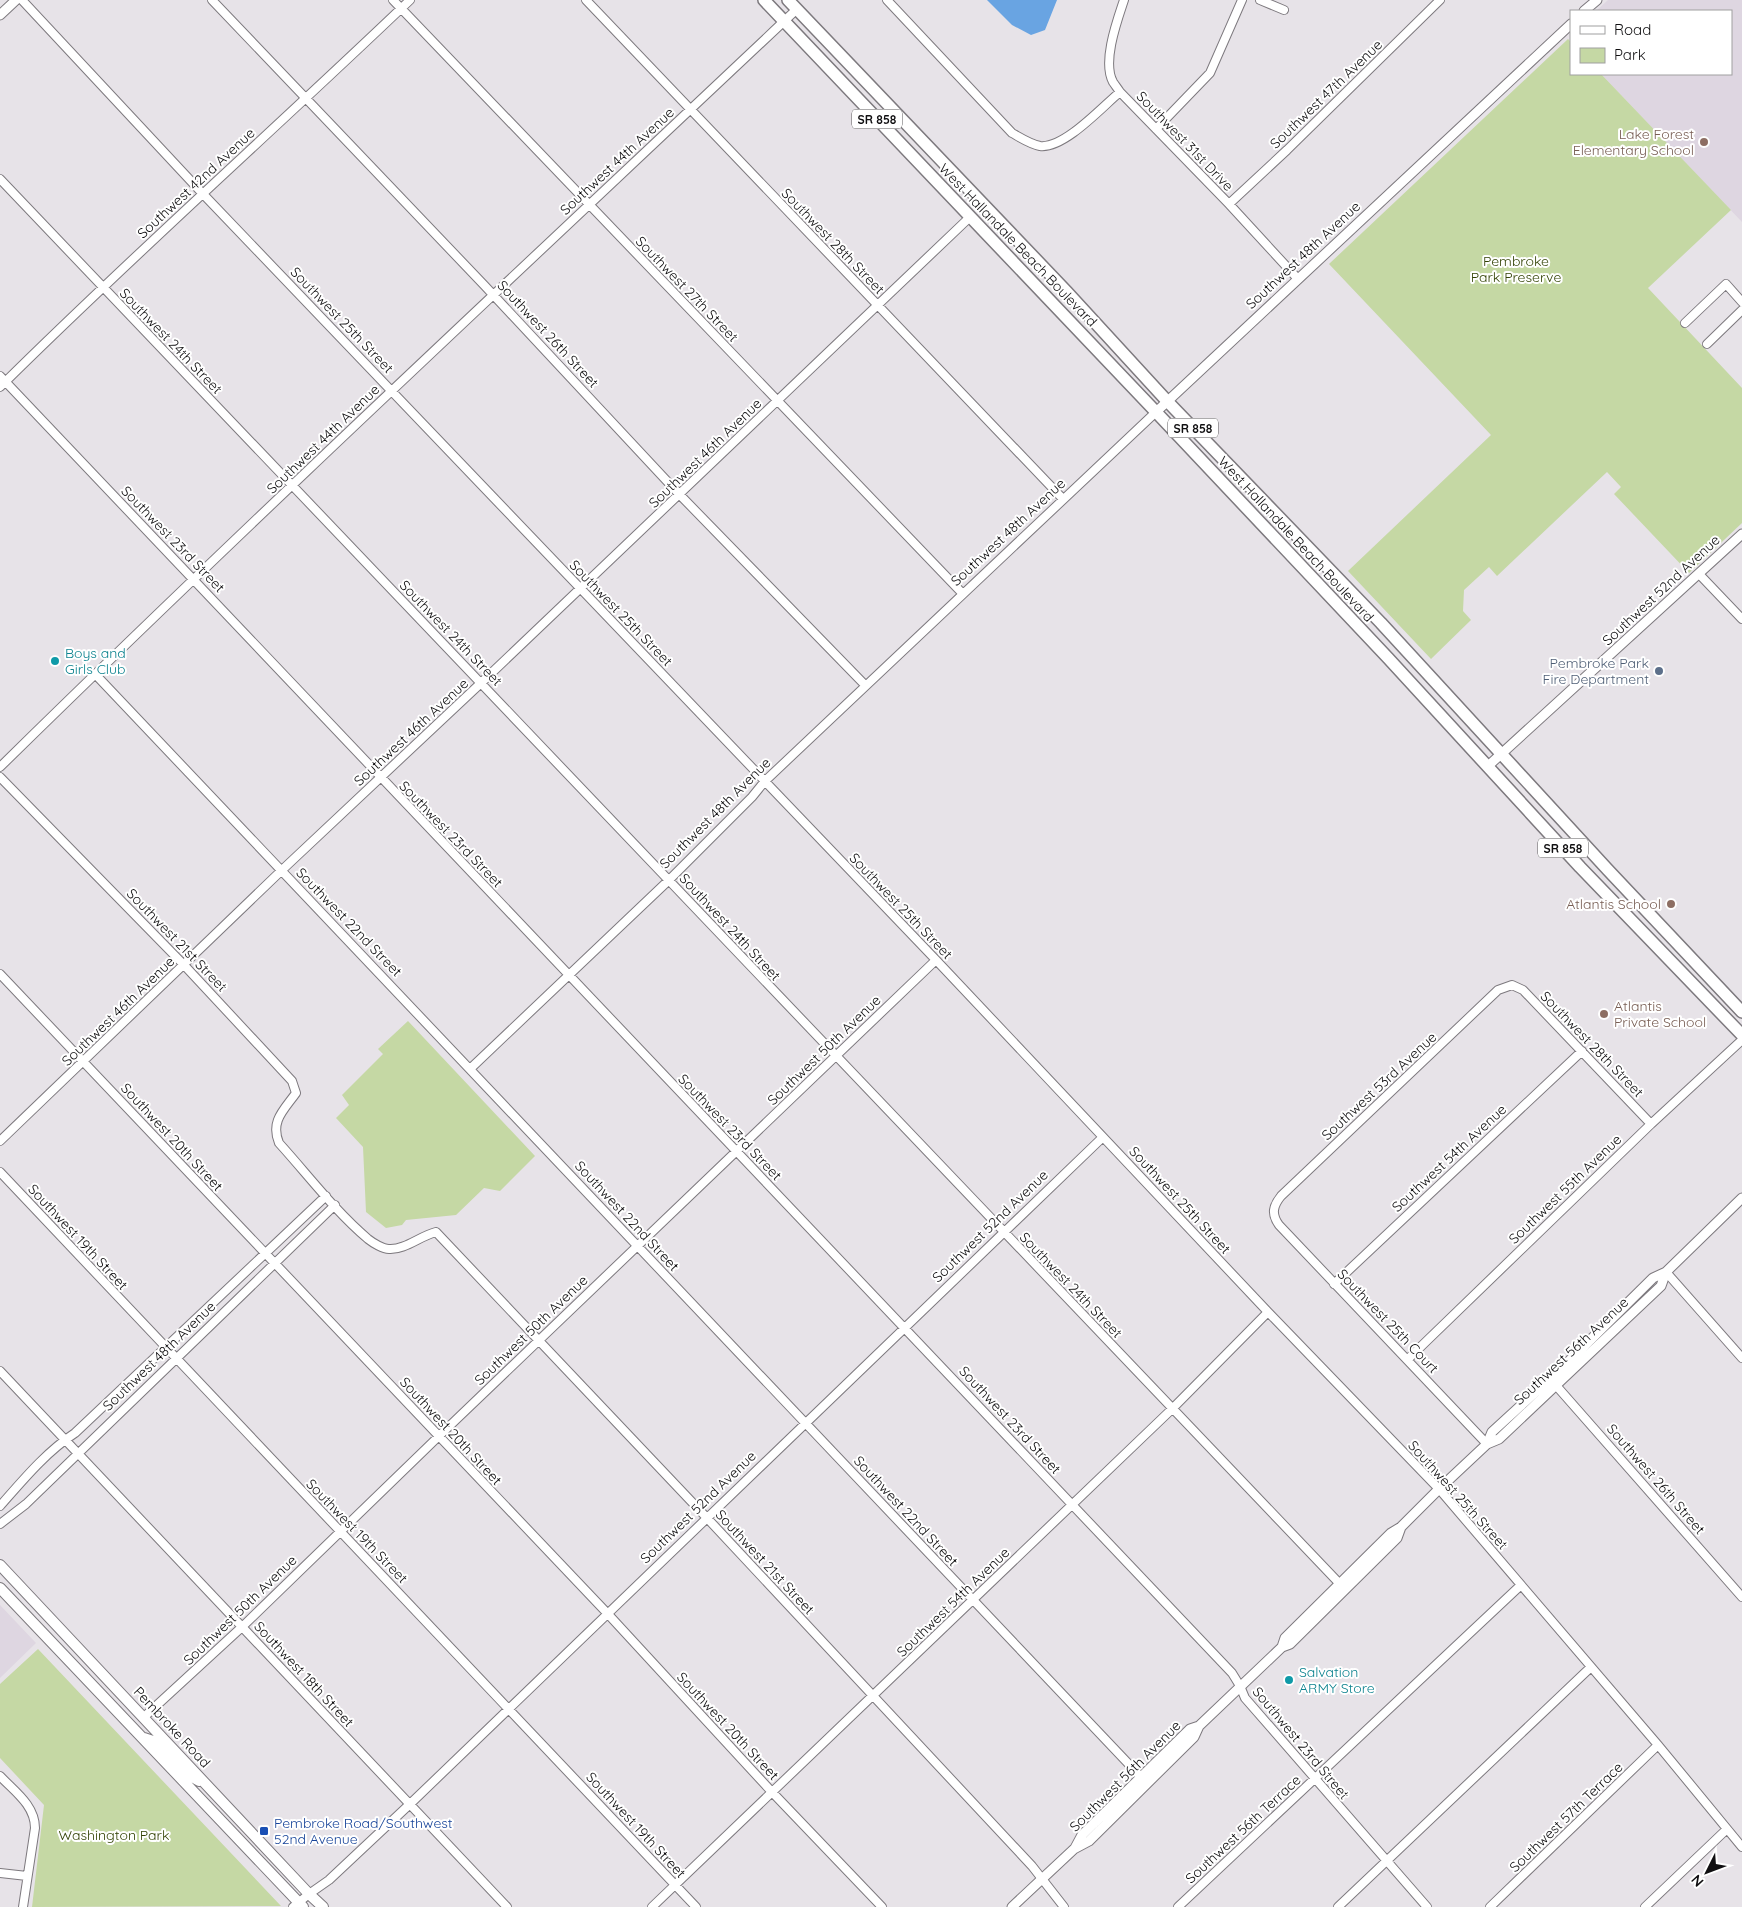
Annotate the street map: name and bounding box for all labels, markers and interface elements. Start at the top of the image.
legend [1570,10,1732,75]
text: Road [1614,20,1651,39]
street label: Southwest 47th Avenue [1266,36,1386,152]
text: Park [1614,45,1646,64]
street label: Southwest 31st Drive [1133,87,1237,195]
street label: Southwest 44th Avenue [556,103,678,219]
road number: SR 858 [852,110,902,128]
street label: Southwest 42nd Avenue [134,124,259,242]
place label: Lake Forest Elementary School [1573,125,1694,159]
marker: Lake Forest Elementary School [1698,136,1710,148]
street label: West Hallandale Beach Boulevard [935,160,1101,330]
street label: Southwest 28th Street [778,184,888,298]
street label: Southwest 48th Avenue [1242,197,1364,313]
street label: Southwest 27th Street [632,232,742,346]
park label: Pembroke Park Preserve [1471,252,1561,286]
street label: Southwest 25th Street [287,263,398,377]
street label: Southwest 26th Street [493,276,603,392]
street label: Southwest 24th Street [116,284,226,398]
street label: Southwest 44th Avenue [263,380,383,497]
street label: Southwest 46th Avenue [645,394,765,512]
road number: SR 858 [1168,418,1218,438]
street label: West Hallandale Beach Boulevard [1214,452,1378,626]
street label: Southwest 48th Avenue [947,474,1069,590]
street label: Southwest 23rd Street [117,482,229,596]
street label: Southwest 52nd Avenue [1598,531,1724,649]
street label: Southwest 25th Street [566,556,677,670]
street label: Southwest 24th Street [396,576,506,690]
place label: Boys and Girls Club [65,644,126,678]
place label: Pembroke Park Fire Department [1543,654,1649,688]
marker: Boys and Girls Club [49,655,61,667]
marker: Pembroke Park Fire Department [1653,665,1665,677]
street label: Southwest 46th Avenue [350,674,472,790]
street label: Southwest 48th Avenue [656,754,774,872]
street label: Southwest 23rd Street [395,777,507,891]
road number: SR 858 [1538,838,1588,858]
street label: Southwest 25th Street [846,849,957,963]
street label: Southwest 22nd Street [292,864,406,980]
street label: Southwest 24th Street [676,870,785,985]
street label: Southwest 21st Street [123,885,231,996]
place label: Atlantis School [1566,895,1661,913]
marker: Atlantis School [1665,898,1677,910]
street label: Southwest 46th Avenue [58,952,178,1070]
street label: Southwest 28th Street [1537,987,1647,1101]
street label: Southwest 50th Avenue [763,991,885,1109]
place label: Atlantis Private School [1614,997,1706,1031]
marker: Atlantis Private School [1598,1008,1610,1020]
street label: Southwest 53rd Avenue [1318,1028,1440,1144]
street label: Southwest 23rd Street [674,1070,786,1184]
street label: Southwest 20th Street [117,1079,227,1195]
street label: Southwest 54th Avenue [1388,1100,1510,1216]
street label: Southwest 55th Avenue [1505,1130,1625,1248]
street label: Southwest 25th Street [1125,1142,1235,1258]
street label: Southwest 22nd Street [571,1157,683,1275]
street label: Southwest 52nd Avenue [928,1166,1052,1286]
street label: Southwest 19th Street [24,1180,132,1294]
street label: Southwest 24th Street [1016,1228,1126,1342]
street label: Southwest 25th Court [1334,1265,1443,1377]
street label: Southwest 50th Avenue [470,1271,592,1389]
street label: Southwest 56th Avenue [1510,1293,1632,1409]
street label: Southwest 48th Avenue [99,1297,219,1415]
street label: Southwest 23rd Street [955,1362,1065,1478]
street label: Southwest 20th Street [396,1373,506,1489]
street label: Southwest 26th Street [1603,1420,1709,1538]
street label: Southwest 25th Street [1404,1437,1512,1553]
street label: Southwest 52nd Avenue [636,1447,760,1567]
street label: Southwest 22nd Street [850,1452,962,1570]
street label: Southwest 19th Street [302,1475,412,1587]
street label: Southwest 21st Street [712,1506,818,1618]
street label: Southwest 54th Avenue [893,1543,1013,1661]
street label: Southwest 50th Avenue [179,1551,301,1669]
street label: Southwest 18th Street [250,1617,358,1731]
place label: Salvation ARMY Store [1299,1663,1375,1697]
street label: Southwest 20th Street [673,1668,783,1784]
marker: Salvation ARMY Store [1283,1674,1295,1686]
street label: Pembroke Road [130,1683,214,1771]
street label: Southwest 23rd Street [1249,1683,1353,1803]
street label: Southwest 56th Avenue [1066,1716,1185,1835]
street label: Southwest 57th Terrace [1505,1758,1627,1876]
street label: Southwest 19th Street [582,1768,690,1882]
street label: Southwest 56th Terrace [1182,1771,1304,1887]
place label: Pembroke Road/Southwest 52nd Avenue [274,1814,453,1848]
marker: Pembroke Road/Southwest 52nd Avenue [258,1825,270,1837]
park label: Washington Park [59,1826,169,1844]
north arrow [1682,1847,1732,1897]
text: N [1687,1871,1707,1891]

